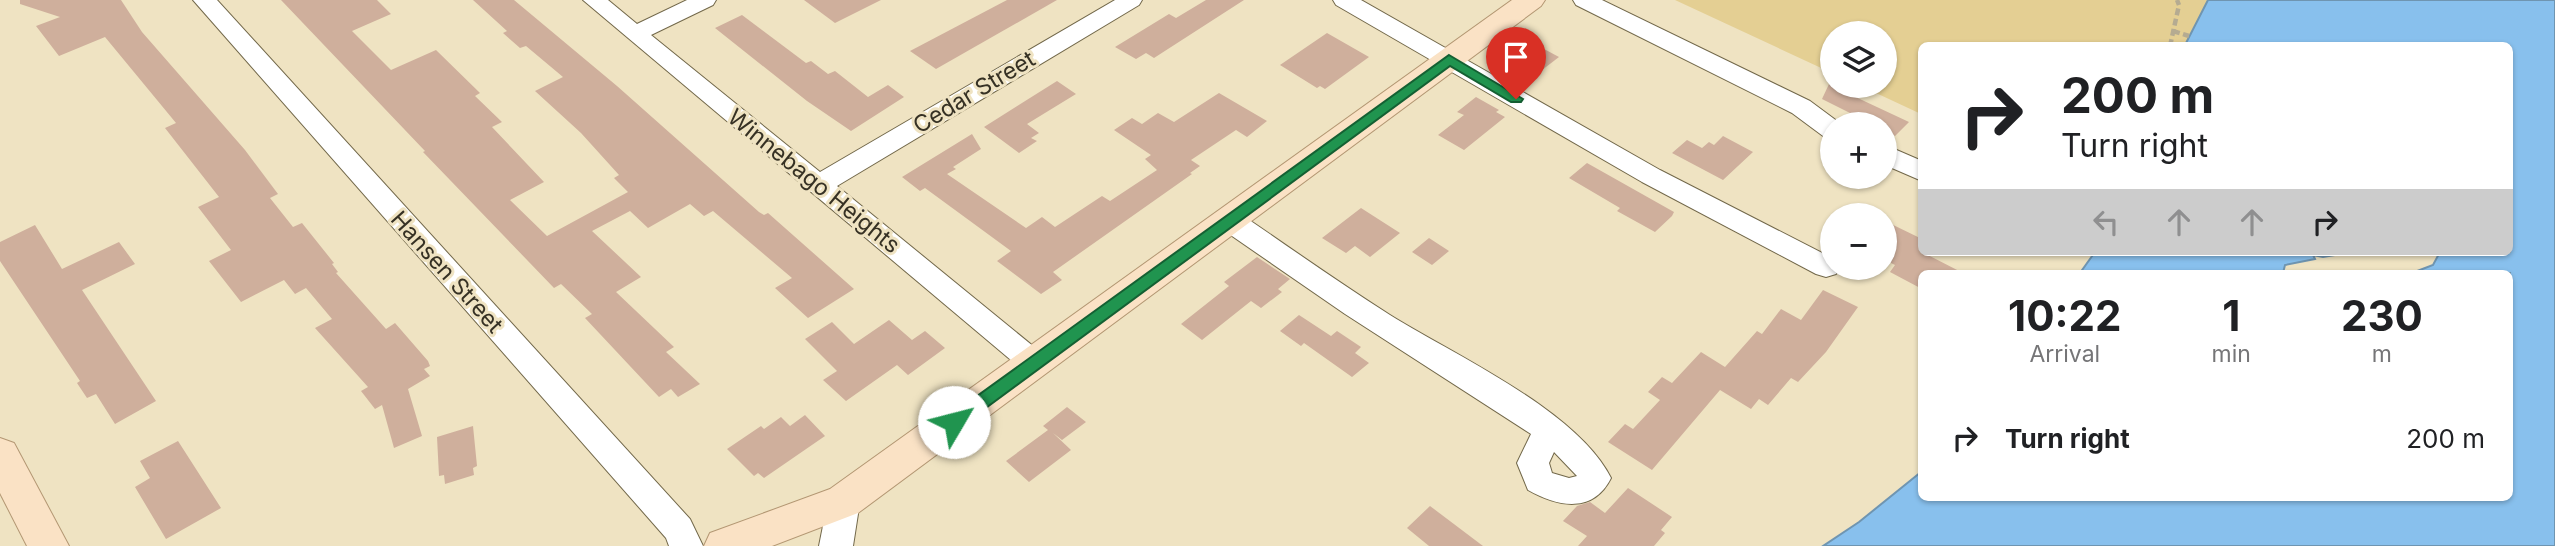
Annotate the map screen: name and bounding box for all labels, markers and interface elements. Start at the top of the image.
map controls [1820,21,1897,280]
button: layers [1820,21,1897,98]
pin [1486,27,1546,99]
icon: arrive [1497,38,1535,76]
street label: Cedar Street [908,44,1040,139]
text: 200 m [2061,66,2214,125]
icon: right [1946,70,2037,161]
street label: Winnebago Heights [722,103,906,259]
button: + [1820,112,1897,189]
text: Turn right [2061,126,2208,165]
button: − [1820,203,1897,280]
icon: left [2087,203,2125,241]
icon: ahead [2160,203,2198,241]
icon: ahead [2233,203,2271,241]
icon: right [2306,203,2344,241]
street label: Hansen Street [385,205,509,339]
text: 10:22 [2008,290,2121,341]
text: 1 [2222,290,2240,341]
text: 230 [2341,290,2423,341]
text: Arrival [2029,340,2100,368]
text: min [2212,340,2251,368]
text: m [2372,340,2392,368]
position arrow [917,385,991,459]
icon: right [1946,419,1984,457]
text: Turn right [2005,423,2130,454]
text: 200 m [2406,423,2485,454]

